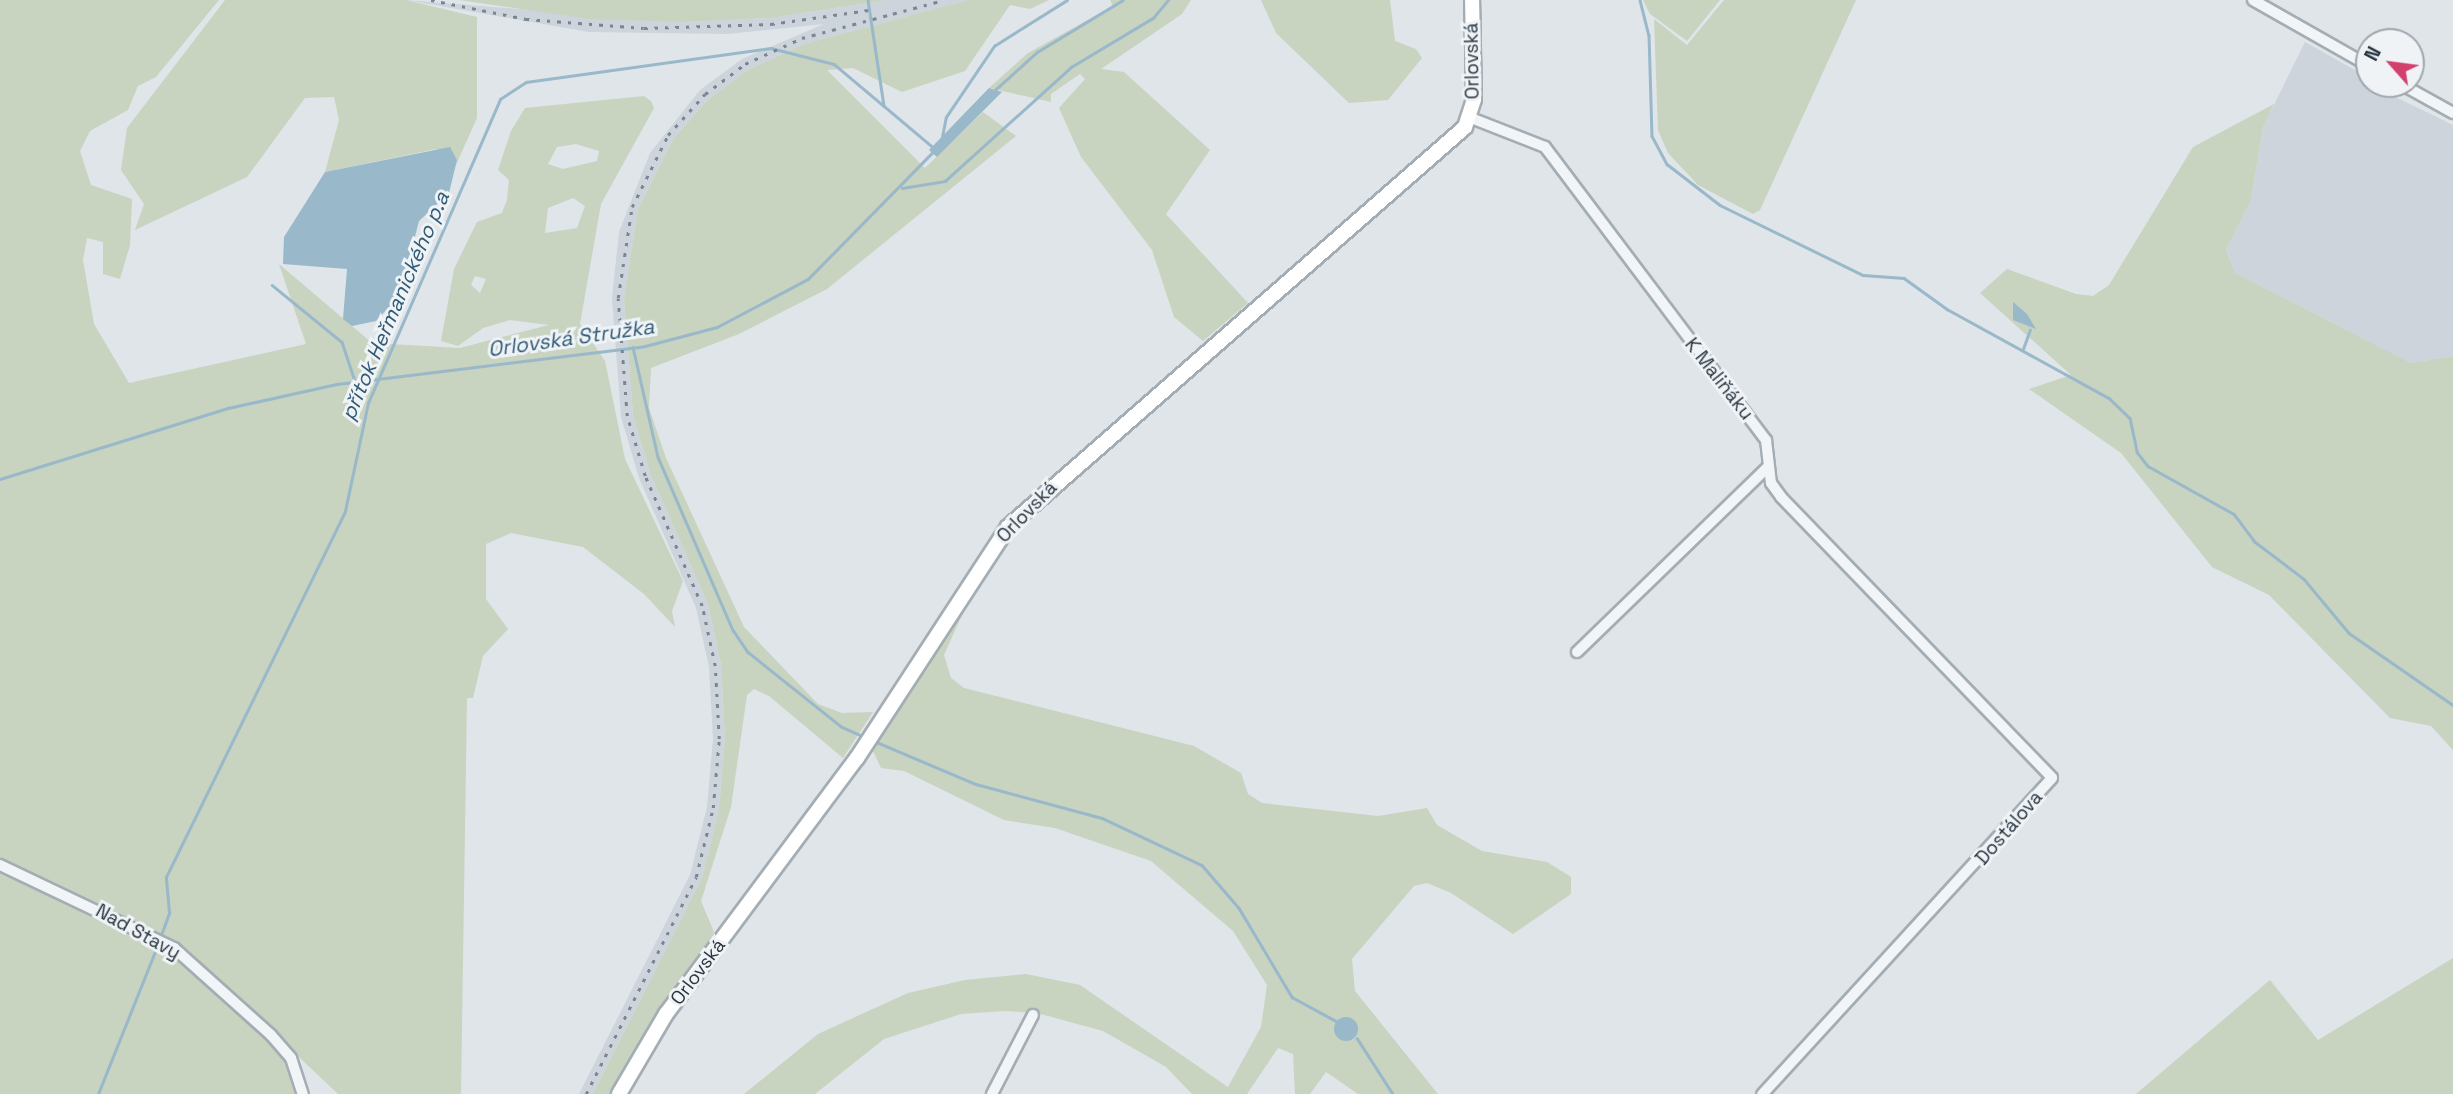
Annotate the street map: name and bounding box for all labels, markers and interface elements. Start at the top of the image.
street label: Orlovská [1460,22,1484,100]
north arrow [2355,28,2425,98]
text: N [2359,42,2387,65]
water label: přítok Heřmanického p.a [335,188,455,424]
water label: Orlovská Stružka [486,314,656,362]
street label: K Maliňáku [1680,334,1758,424]
street label: Orlovská [992,476,1062,548]
street label: Dostálova [1971,786,2047,870]
street label: Nad Stavy [92,899,184,965]
street label: Orlovská [666,934,730,1010]

